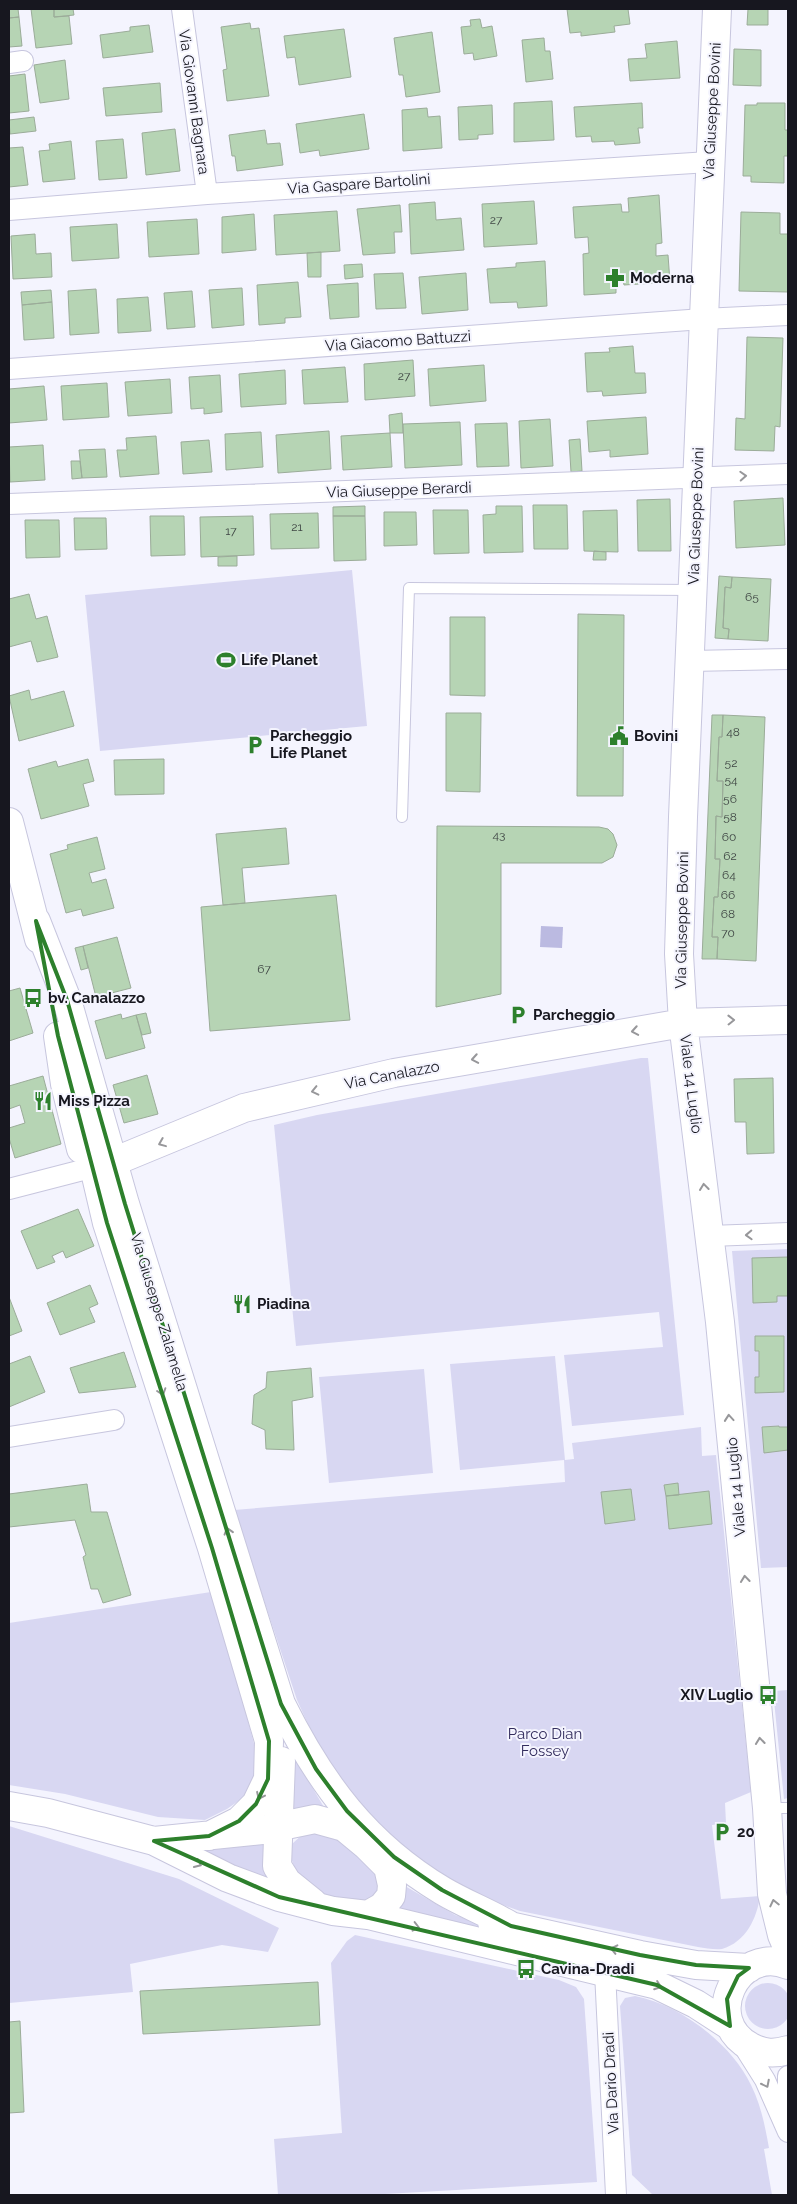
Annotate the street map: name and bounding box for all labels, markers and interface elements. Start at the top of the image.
street label: Via Giovanni Bagnara [175,28,213,176]
street label: Via Giuseppe Bovini [699,42,725,180]
street label: Via Gaspare Bartolini [287,170,431,198]
house number: 27 [490,213,503,227]
pharmacy icon: Moderna [604,267,626,289]
place label: Moderna [630,269,694,287]
street label: Via Giacomo Battuzzi [324,327,472,355]
house number: 27 [398,369,411,383]
street label: Via Giuseppe Bovini [685,447,707,585]
one-way arrow [739,471,747,482]
street label: Via Giuseppe Berardi [326,478,472,502]
house number: 21 [291,520,303,534]
house number: 17 [225,524,237,538]
house number: 65 [745,590,759,604]
sports icon: Life Planet [215,649,237,671]
place label: Life Planet [241,651,318,669]
public building icon: Bovini [608,725,630,747]
house number: 48 [726,725,740,739]
place label: Parcheggio Life Planet [270,727,352,762]
place label: Bovini [634,727,678,745]
parking icon: Parcheggio Life Planet [244,734,266,756]
house number: 52 [725,756,737,770]
house number: 54 [724,773,738,787]
house number: 56 [723,792,737,806]
house number: 58 [723,810,737,824]
house number: 43 [493,828,505,842]
house number: 60 [722,830,736,844]
house number: 62 [723,849,737,863]
street label: Via Giuseppe Bovini [672,851,692,989]
house number: 64 [722,868,736,882]
house number: 66 [721,888,735,902]
house number: 68 [721,907,735,921]
house number: 70 [721,926,735,940]
house number: 67 [257,962,271,976]
bus stop icon: bv. Canalazzo [22,987,44,1009]
place label: bv. Canalazzo [48,989,145,1007]
parking icon: Parcheggio [507,1004,529,1026]
place label: Parcheggio [533,1006,615,1024]
one-way arrow [728,1015,736,1025]
one-way arrow [630,1026,639,1036]
street label: Viale 14 Luglio [676,1033,706,1135]
one-way arrow [470,1054,479,1064]
street label: Via Canalazzo [343,1057,441,1093]
one-way arrow [311,1085,320,1096]
restaurant icon: Miss Pizza [32,1090,54,1112]
place label: Miss Pizza [58,1092,130,1110]
one-way arrow [158,1136,167,1147]
one-way arrow [699,1183,710,1191]
one-way arrow [745,1229,753,1240]
street label: Via Giuseppe Zalamella [126,1231,192,1393]
restaurant icon: Piadina [231,1293,253,1315]
place label: Piadina [257,1295,310,1313]
one-way arrow [156,1388,166,1396]
one-way arrow [724,1413,735,1421]
street label: Viale 14 Luglio [723,1436,749,1538]
one-way arrow [224,1527,234,1536]
one-way arrow [740,1575,751,1583]
bus stop icon: XIV Luglio [757,1684,779,1706]
place label: XIV Luglio [680,1686,753,1704]
park label: Parco Dian Fossey [508,1725,582,1760]
one-way arrow [755,1737,766,1745]
one-way arrow [256,1791,266,1800]
parking icon: 20 [711,1821,733,1843]
place label: 20 [737,1823,755,1841]
one-way arrow [193,1857,202,1868]
one-way arrow [769,1898,780,1907]
one-way arrow [411,1921,420,1932]
one-way arrow [610,1944,619,1955]
bus stop icon: Cavina-Dradi [515,1958,537,1980]
place label: Cavina-Dradi [541,1960,634,1978]
one-way arrow [653,1980,662,1990]
street label: Via Dario Dradi [599,2031,623,2135]
one-way arrow [760,2078,770,2087]

